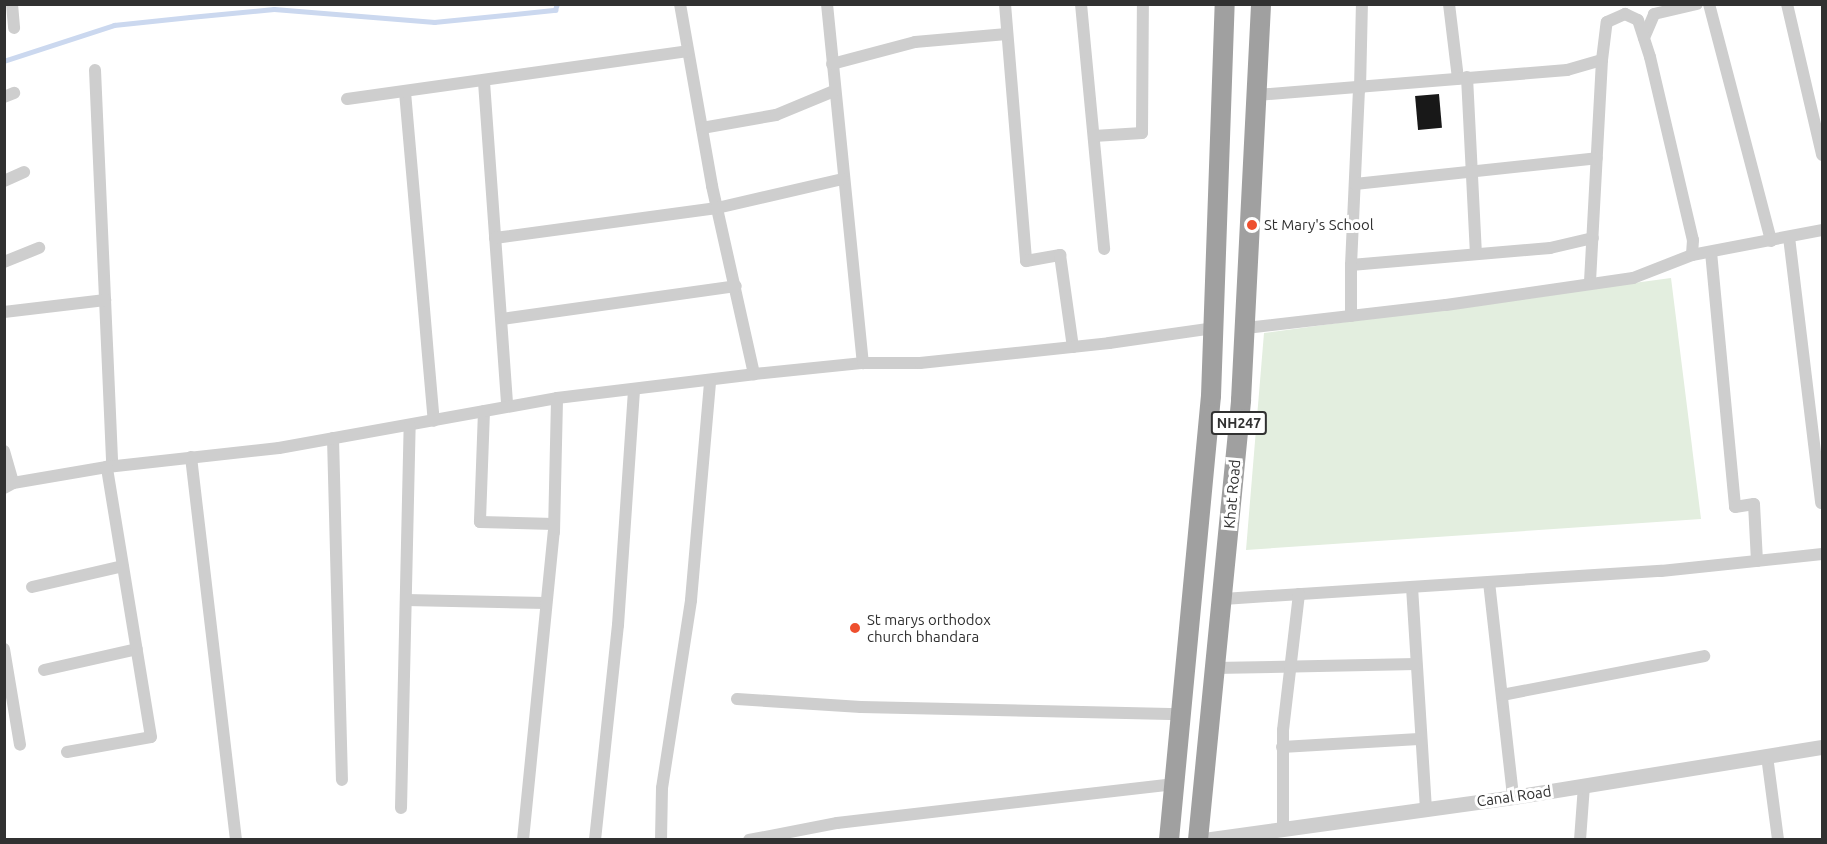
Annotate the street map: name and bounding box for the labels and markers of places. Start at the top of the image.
place label: St Mary's School [1264,216,1374,234]
marker: St Mary's School [1245,218,1259,232]
place label: St marys orthodox church bhandara [867,610,991,645]
marker: St marys orthodox church bhandara [848,621,862,635]

